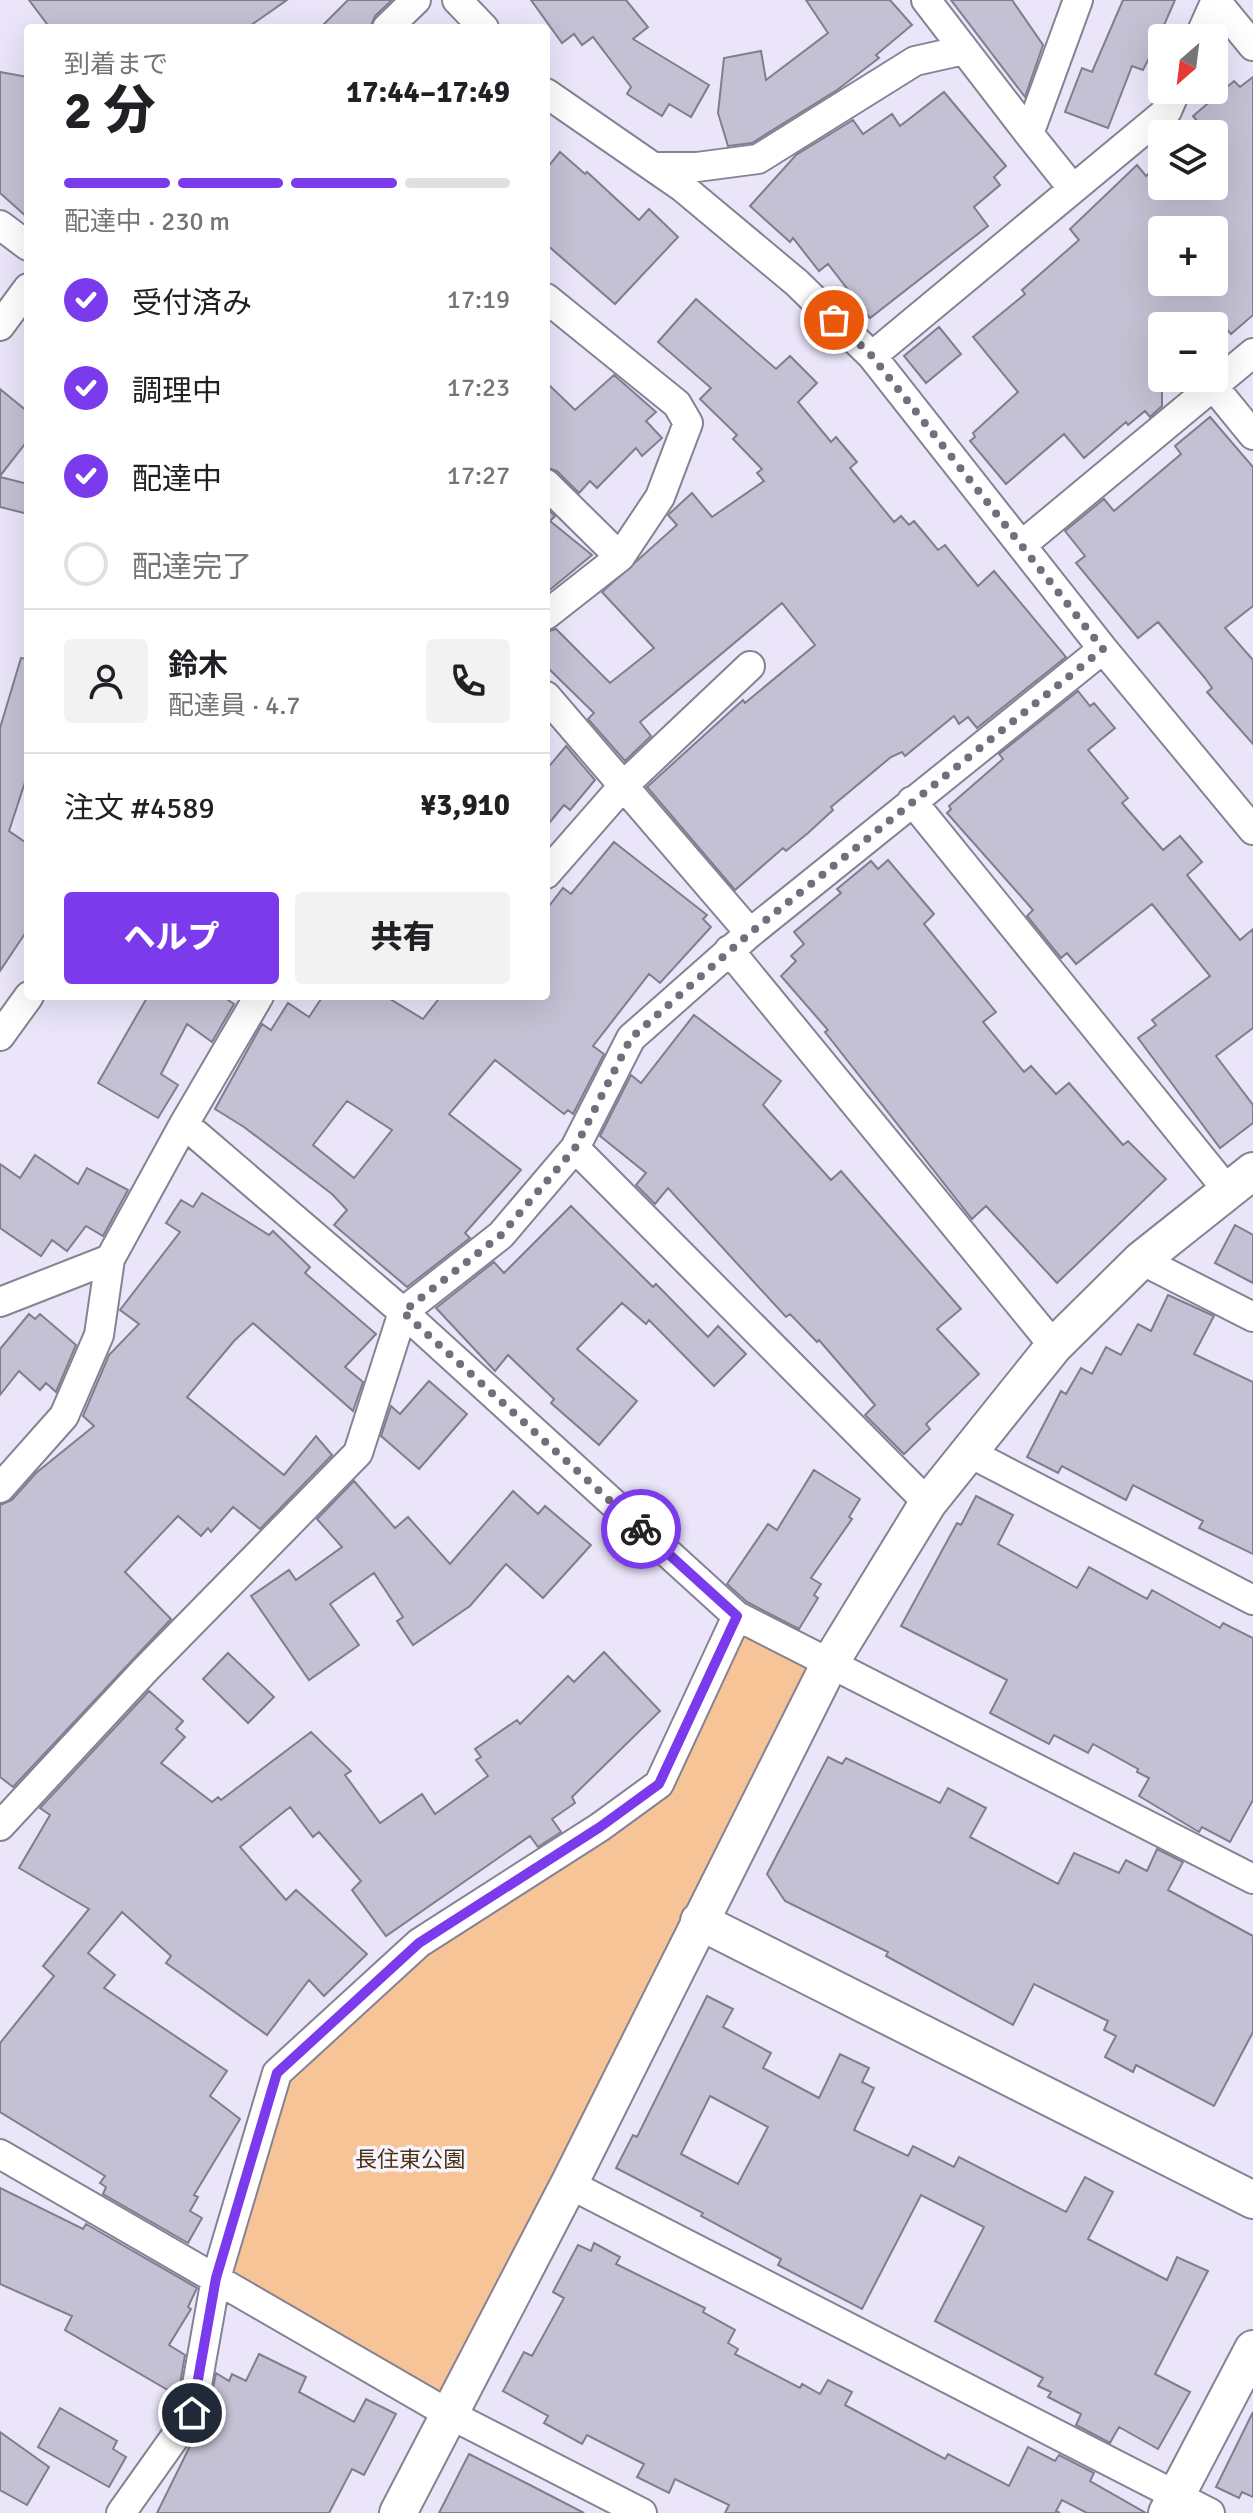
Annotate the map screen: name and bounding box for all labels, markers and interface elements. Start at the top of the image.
north arrow [1148,24,1228,104]
map controls [1148,24,1228,392]
text: 到着まで [64,49,168,81]
text: 17:44–17:49 [346,74,510,111]
text: 2 分 [64,79,156,143]
button: layers [1148,120,1228,200]
text: 配達中 · 230 m [64,206,230,238]
button: + [1148,216,1228,296]
icon: check [64,278,108,322]
text: 17:19 [447,284,510,316]
text: 受付済み [132,285,252,322]
pin [800,286,868,354]
icon: bag [812,298,856,342]
button: − [1148,312,1228,392]
icon: check [64,366,108,410]
text: 17:23 [447,372,510,404]
text: 調理中 [132,373,222,410]
icon: check [64,454,108,498]
text: 17:27 [447,460,510,492]
text: 配達中 [132,461,222,498]
text: 配達完了 [132,549,252,586]
button: person [64,639,148,723]
button: phone [426,639,510,723]
text: 鈴木 [168,647,228,684]
text: 配達員 · 4.7 [168,690,300,722]
text: ¥3,910 [420,787,510,824]
text: 注文 #4589 [64,790,215,827]
button: ヘルプ [64,892,279,984]
button: 共有 [295,892,510,984]
courier [601,1489,681,1569]
icon: bike [619,1507,663,1551]
park label: 長住東公園 [355,2146,465,2173]
pin [158,2379,226,2447]
icon: home [170,2391,214,2435]

